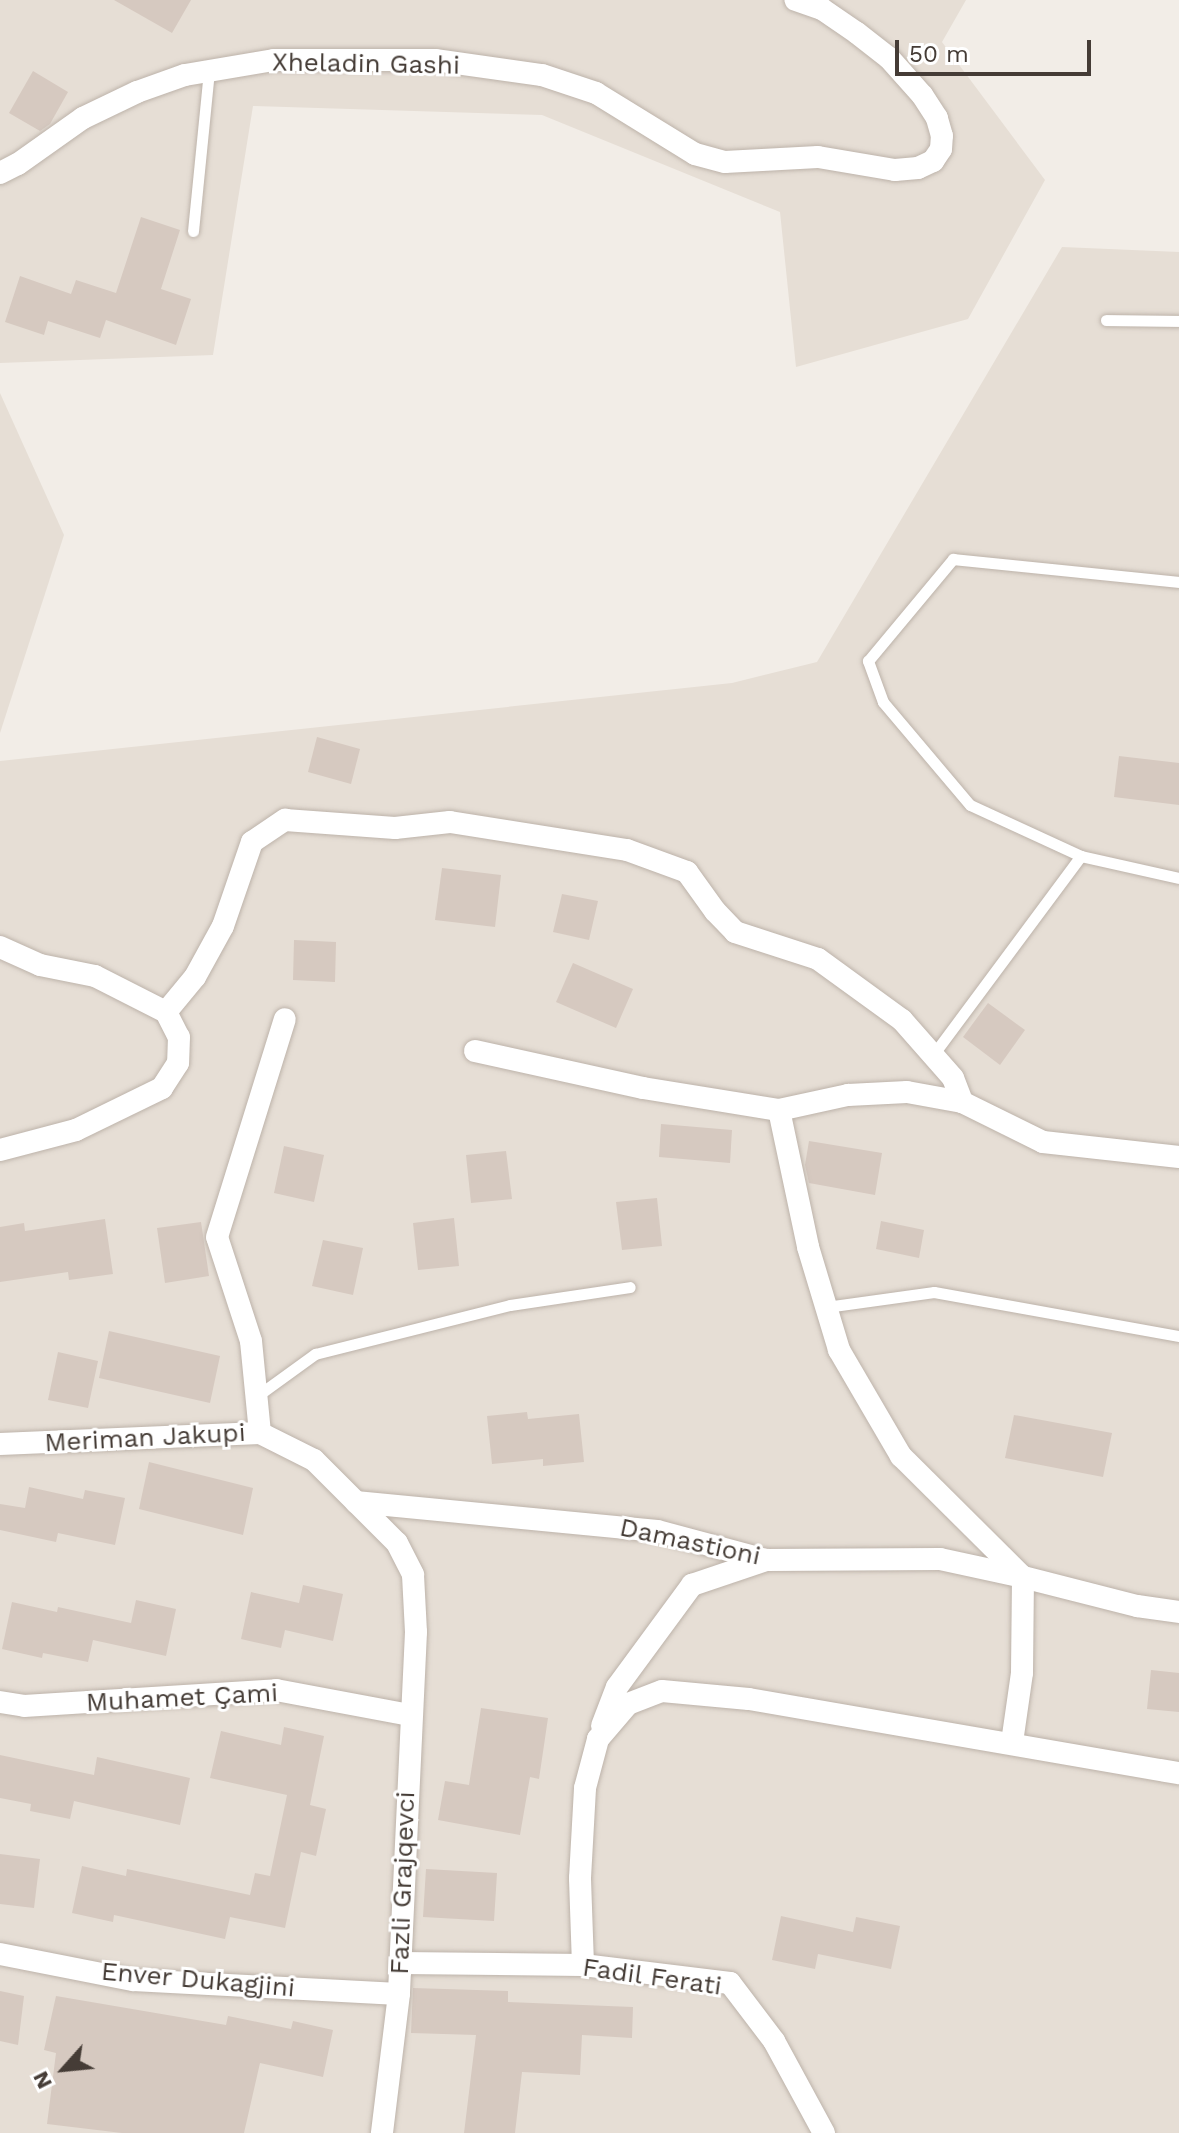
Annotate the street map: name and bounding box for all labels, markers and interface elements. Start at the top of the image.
scale bar [899,24,1095,74]
text: 50 m [909,40,969,68]
street label: Xheladin Gashi [272,47,460,81]
street label: Meriman Jakupi [43,1417,247,1459]
street label: Damastioni [617,1512,763,1572]
street label: Muhamet Çami [85,1677,279,1719]
street label: Fazli Grajqevci [384,1791,422,1975]
street label: Fadil Ferati [580,1952,724,2002]
street label: Enver Dukagjini [100,1956,296,2004]
north arrow [24,2029,104,2109]
text: N [27,2067,57,2093]

